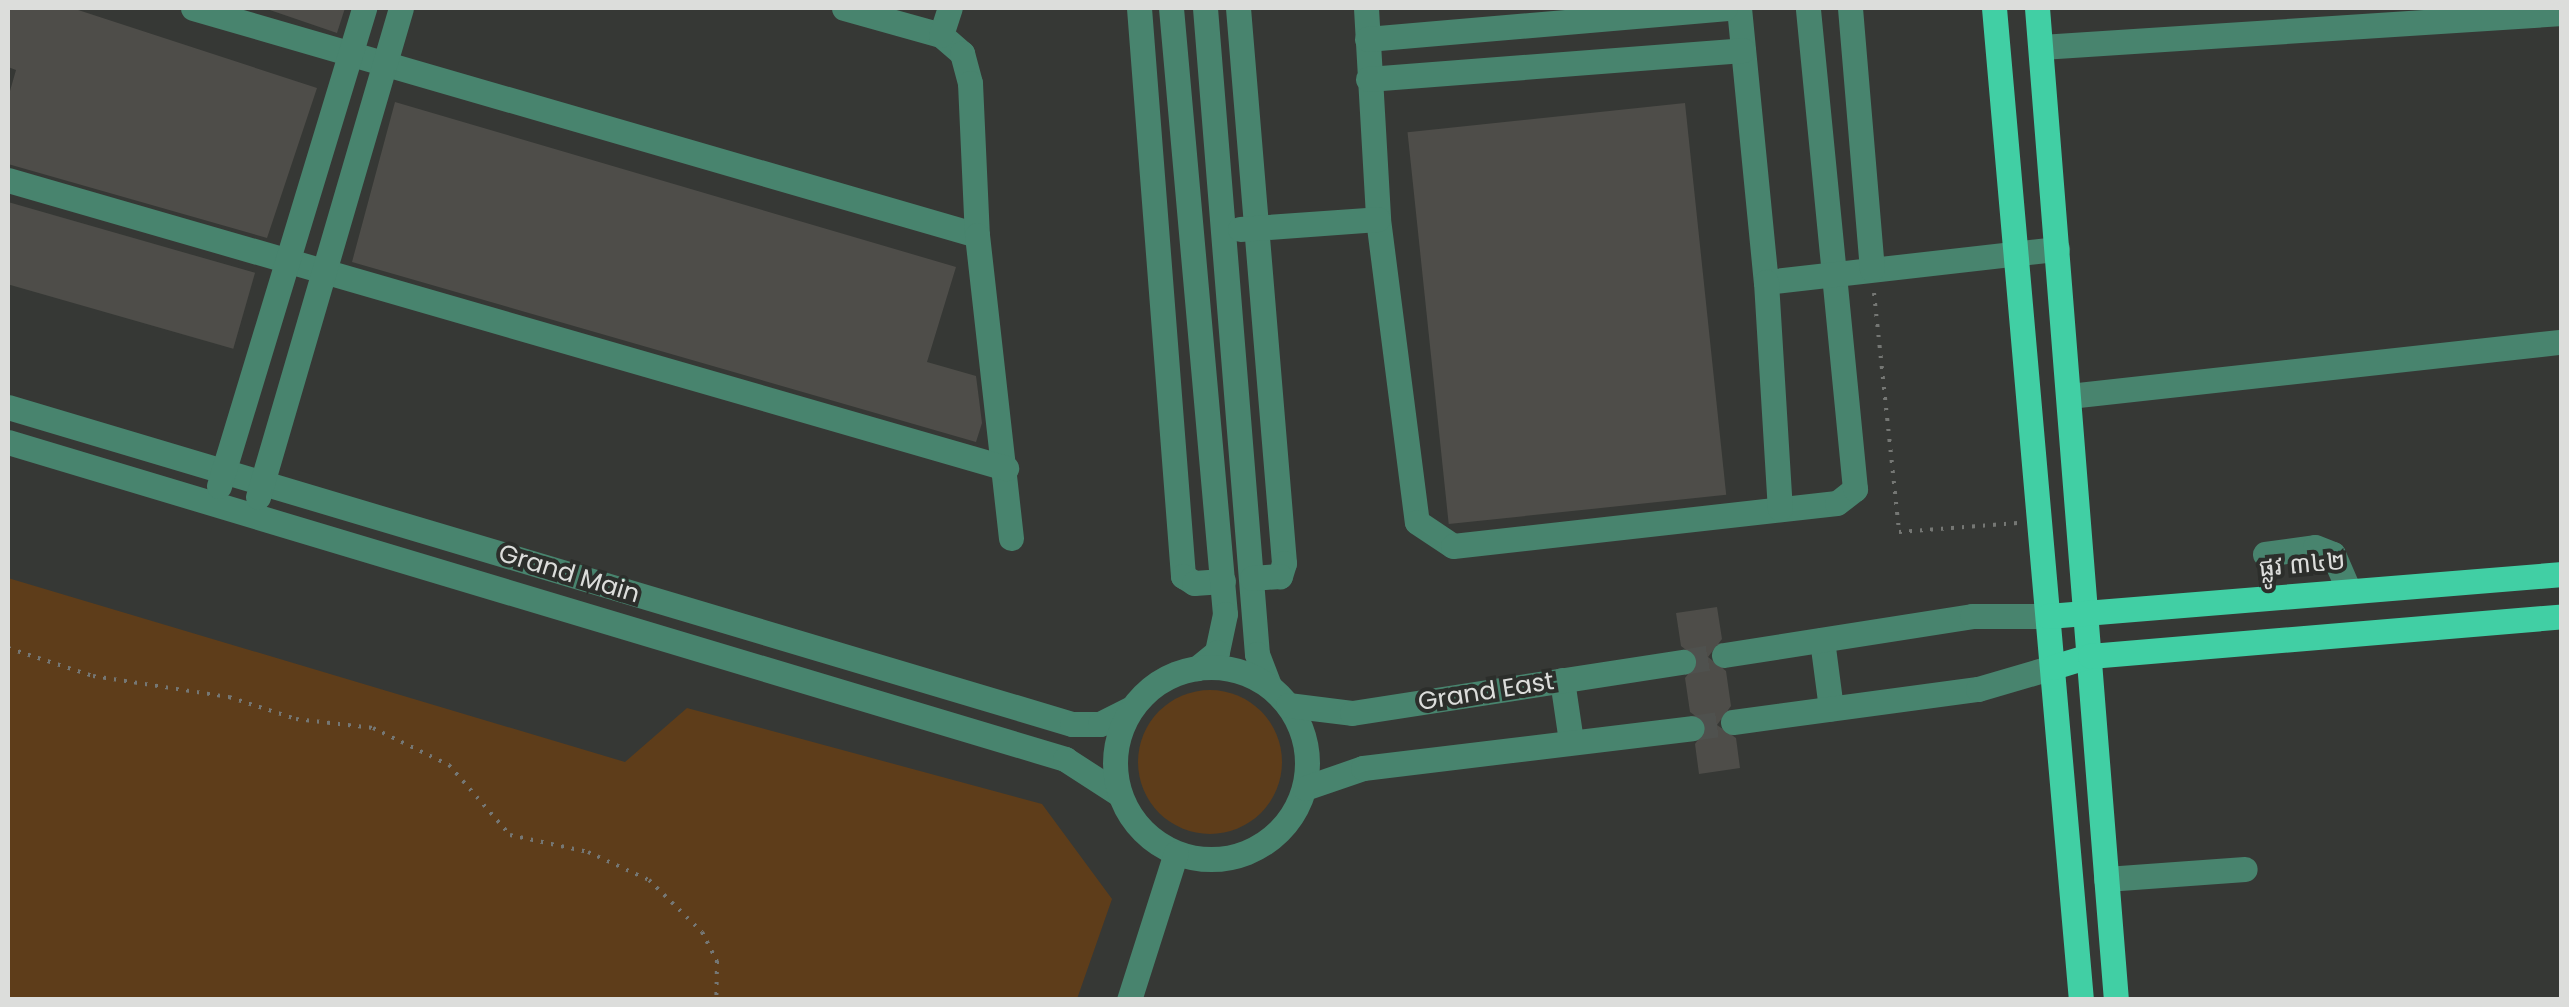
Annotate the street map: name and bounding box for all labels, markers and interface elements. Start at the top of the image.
street label: Grand Main [495,538,643,610]
street label: ផ្លូវ ៣៤២ [2257,546,2347,584]
street label: Grand East [1416,666,1556,718]

